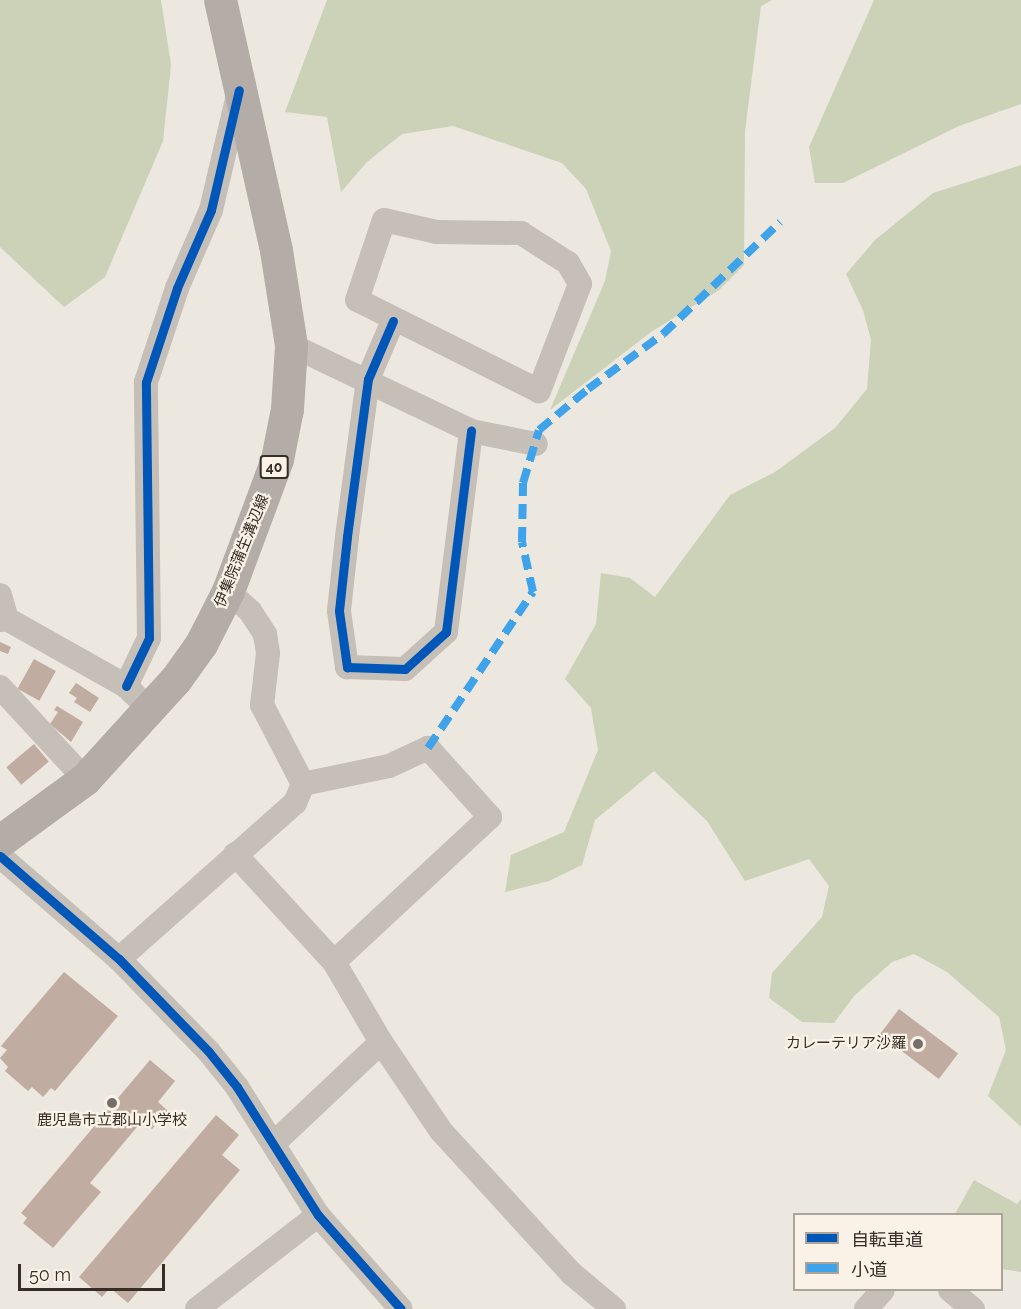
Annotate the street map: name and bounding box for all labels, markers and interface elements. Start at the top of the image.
road number: 40 [259,456,289,478]
street label: 伊集院蒲生溝辺線 [211,492,273,610]
place label: カレーテリア沙羅 [786,1035,906,1053]
marker: カレーテリア沙羅 [911,1037,925,1051]
marker: 鹿児島市立郡山小学校 [105,1096,119,1110]
place label: 鹿児島市立郡山小学校 [37,1112,187,1130]
legend [793,1213,1003,1291]
text: 自転車道 [851,1229,923,1250]
scale bar [21,1252,168,1290]
text: 小道 [851,1259,887,1280]
text: 50 m [29,1264,71,1285]

